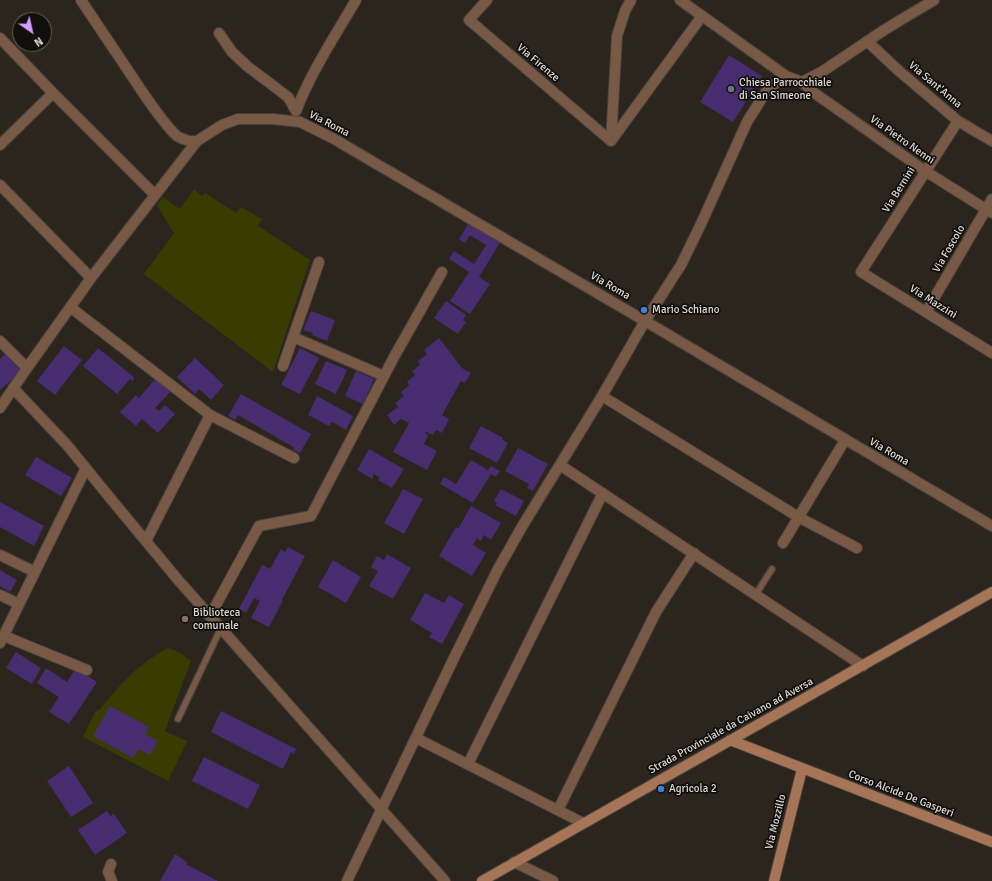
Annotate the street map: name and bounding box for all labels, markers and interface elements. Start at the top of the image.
north arrow [12,12,52,52]
text: N [32,34,45,49]
street label: Via Firenze [514,41,562,85]
street label: Via Sant'Anna [906,59,964,111]
place label: Chiesa Parrocchiale di San Simeone [739,76,832,102]
marker: Chiesa Parrocchiale di San Simeone [726,84,736,94]
street label: Via Roma [306,108,352,140]
street label: Via Pietro Nenni [867,113,937,167]
street label: Via Bernini [880,165,918,215]
street label: Via Foscolo [930,223,968,275]
street label: Via Roma [588,269,632,303]
street label: Via Mazzini [907,282,959,322]
place label: Mario Schiano [652,303,719,317]
marker: Mario Schiano [639,305,649,315]
street label: Via Roma [867,435,911,469]
place label: Biblioteca comunale [193,606,240,632]
marker: Biblioteca comunale [180,614,190,624]
street label: Strada Provinciale da Caivano ad Aversa [646,675,816,777]
street label: Corso Alcide De Gasperi [846,768,956,820]
place label: Agricola 2 [669,782,717,796]
marker: Agricola 2 [656,784,666,794]
street label: Via Mozzillo [763,793,789,851]

